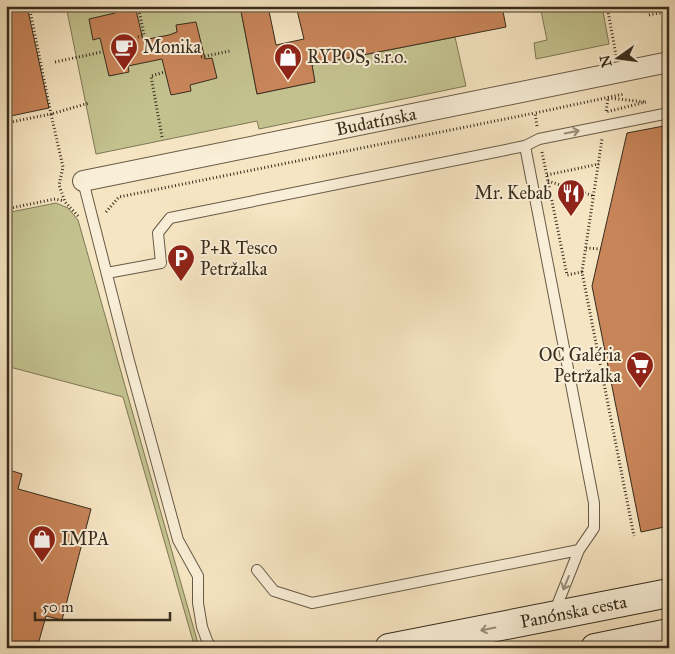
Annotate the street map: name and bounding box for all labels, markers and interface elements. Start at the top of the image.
cafe icon: Monika [109,32,139,71]
north arrow [592,32,642,82]
place label: Monika [143,36,202,58]
shop icon: RYPOS, s.r.o. [273,42,303,81]
place label: RYPOS, s.r.o. [307,46,407,68]
text: N [596,53,616,69]
street label: Budatínska [334,103,419,140]
one-way arrow [563,127,579,136]
restaurant icon: Mr. Kebab [556,178,586,217]
place label: Mr. Kebab [474,182,552,204]
place label: P+R Tesco Petržalka [200,237,278,280]
parking icon: P+R Tesco Petržalka [166,243,196,282]
place label: OC Galéria Petržalka [539,344,621,387]
supermarket icon: OC Galéria Petržalka [625,350,655,389]
shop icon: IMPA [27,524,57,563]
place label: IMPA [61,528,109,550]
one-way arrow [561,575,570,590]
scale bar [35,589,170,621]
street label: Panónska cesta [518,590,629,633]
text: 50 m [42,598,74,616]
one-way arrow [480,624,496,634]

